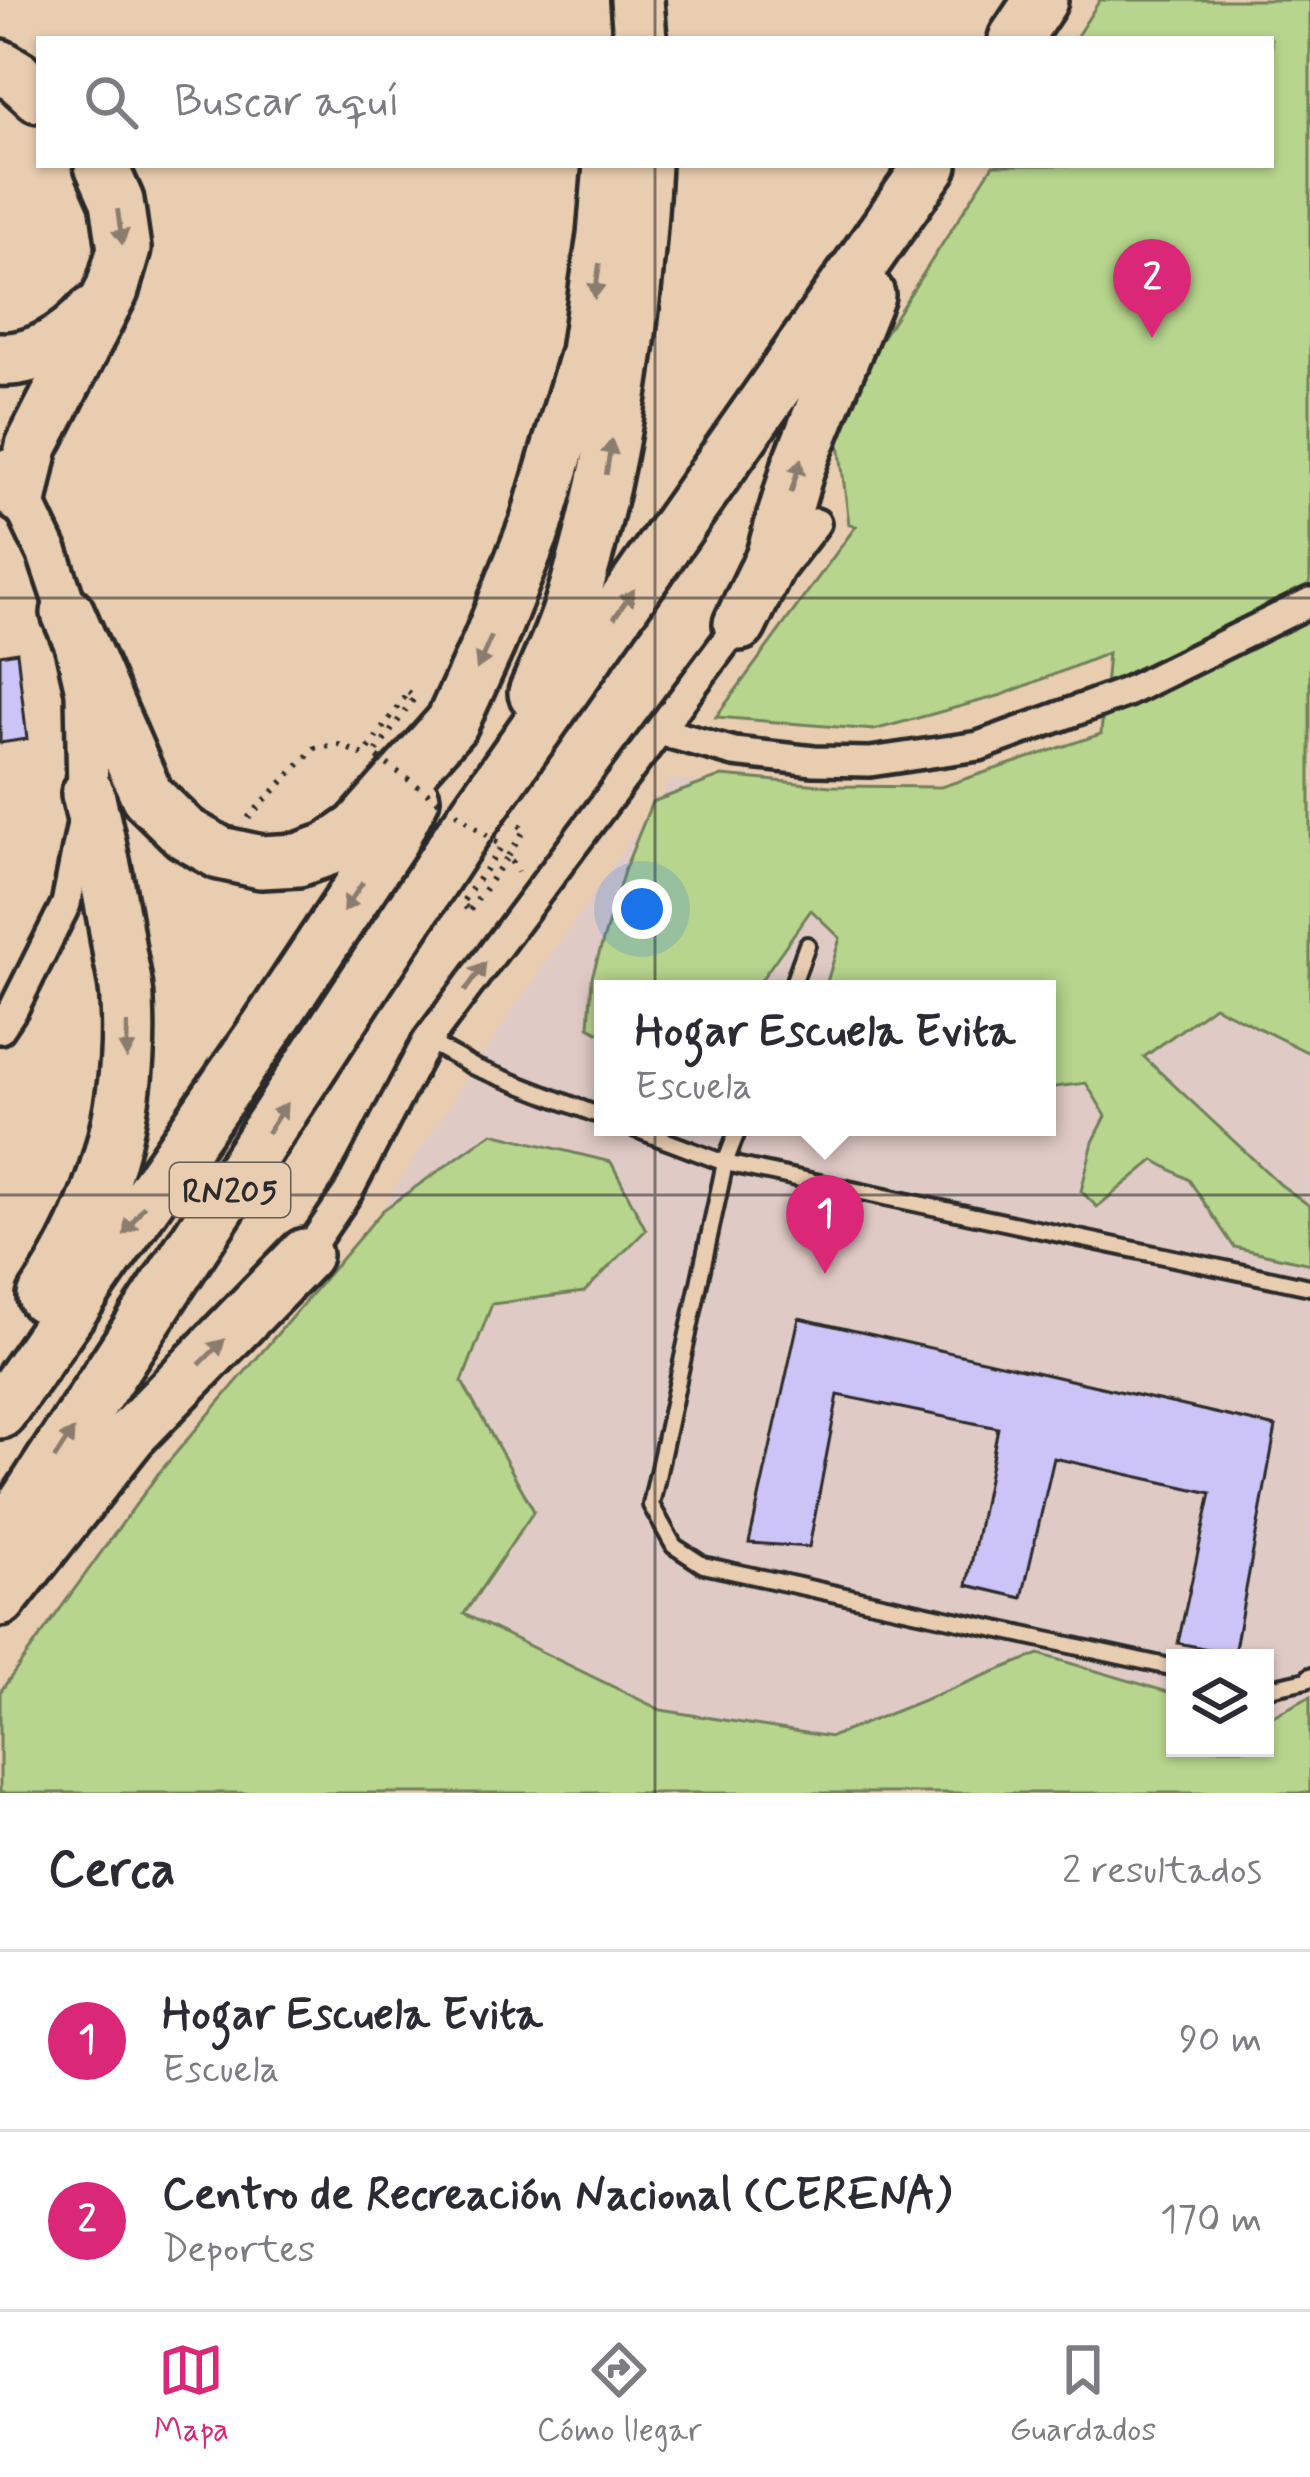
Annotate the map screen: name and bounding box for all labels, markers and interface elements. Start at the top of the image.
search box [36,36,1274,168]
icon: search [78,69,144,135]
text: Buscar aquí [174,73,400,132]
one-way arrow [111,208,130,246]
pin: 2 [1113,239,1191,338]
one-way arrow [587,263,606,300]
one-way arrow [600,438,619,475]
one-way arrow [788,457,807,494]
one-way arrow [612,588,635,620]
one-way arrow [473,636,493,671]
your location [612,879,672,939]
one-way arrow [343,881,365,914]
one-way arrow [462,961,486,993]
popup [594,980,1056,1136]
text: Hogar Escuela Evita [635,1003,1015,1062]
one-way arrow [117,1023,136,1061]
text: Escuela [635,1062,752,1113]
one-way arrow [266,1101,288,1134]
road number: RN205 [170,1163,290,1217]
pin: 1 [786,1175,864,1274]
one-way arrow [123,1204,146,1236]
one-way arrow [198,1338,226,1366]
one-way arrow [52,1428,74,1461]
map controls [1166,1649,1274,1757]
button: layers [1166,1649,1274,1757]
text: Cerca [48,1838,176,1904]
text: 2 resultados [1062,1846,1262,1897]
text: Hogar Escuela Evita [162,1986,543,2045]
text: 1 [78,2015,96,2066]
text: 90 m [1179,2015,1262,2066]
text: Escuela [162,2045,280,2096]
text: Centro de Recreación Nacional (CERENA) [162,2166,952,2225]
text: 2 [77,2195,97,2246]
text: 170 m [1160,2195,1262,2246]
text: Deportes [162,2225,315,2276]
tab: Mapa [154,2337,229,2453]
tab: Cómo llegar [537,2337,702,2453]
tab: Guardados [1009,2337,1156,2453]

